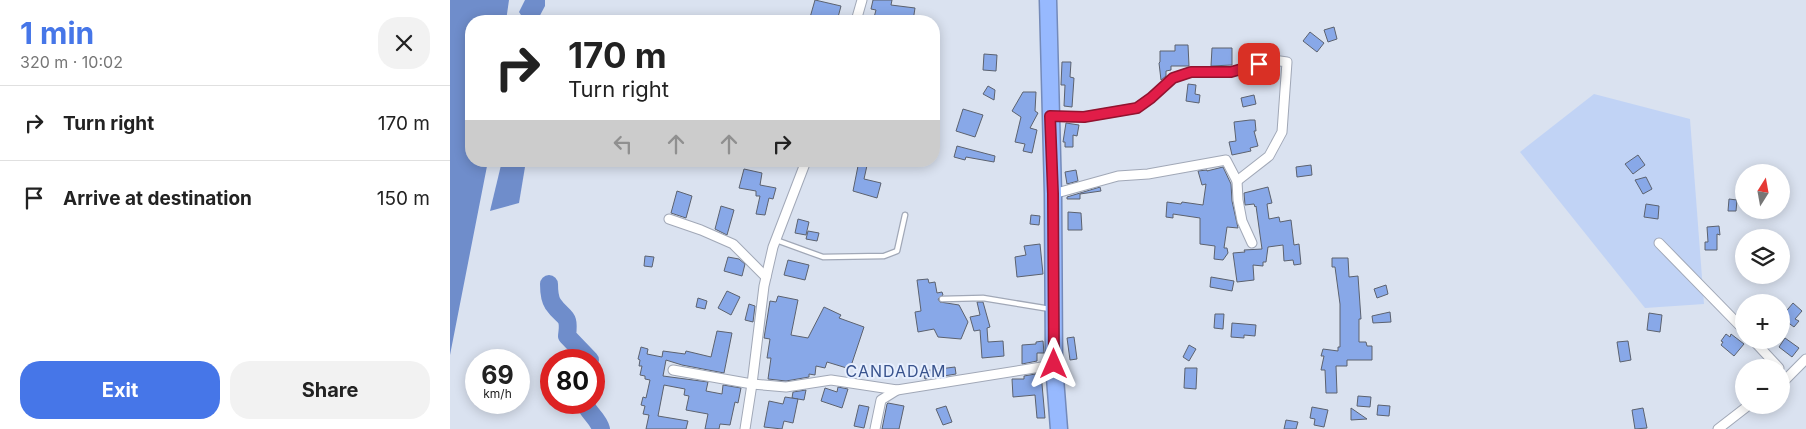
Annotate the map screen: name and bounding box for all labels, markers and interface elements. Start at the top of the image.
text: 1 min [20,15,94,51]
button: close [378,17,430,69]
text: 170 m [568,34,667,76]
icon: right [485,35,550,100]
pin [1238,43,1280,85]
icon: arrive [1245,50,1273,78]
text: 320 m · 10:02 [20,52,123,72]
text: Turn right [568,76,669,102]
icon: right [20,109,48,137]
text: Turn right [63,112,154,135]
text: 170 m [378,112,430,135]
icon: left [609,130,637,158]
icon: ahead [662,130,690,158]
icon: ahead [715,130,743,158]
icon: right [768,130,796,158]
north arrow [1735,164,1790,219]
map controls [1735,164,1790,414]
icon: arrive [20,184,48,212]
text: Arrive at destination [63,187,252,210]
text: 150 m [377,187,430,210]
button: layers [1735,229,1790,284]
button: + [1735,294,1790,349]
position arrow [1027,337,1079,389]
speed limit sign: 80 [540,349,605,414]
button: − [1735,359,1790,414]
text: 69 [481,360,514,390]
button: Exit [20,361,220,419]
button: Share [230,361,430,419]
district label: CANDADAM [846,361,947,381]
text: km/h [483,386,512,401]

